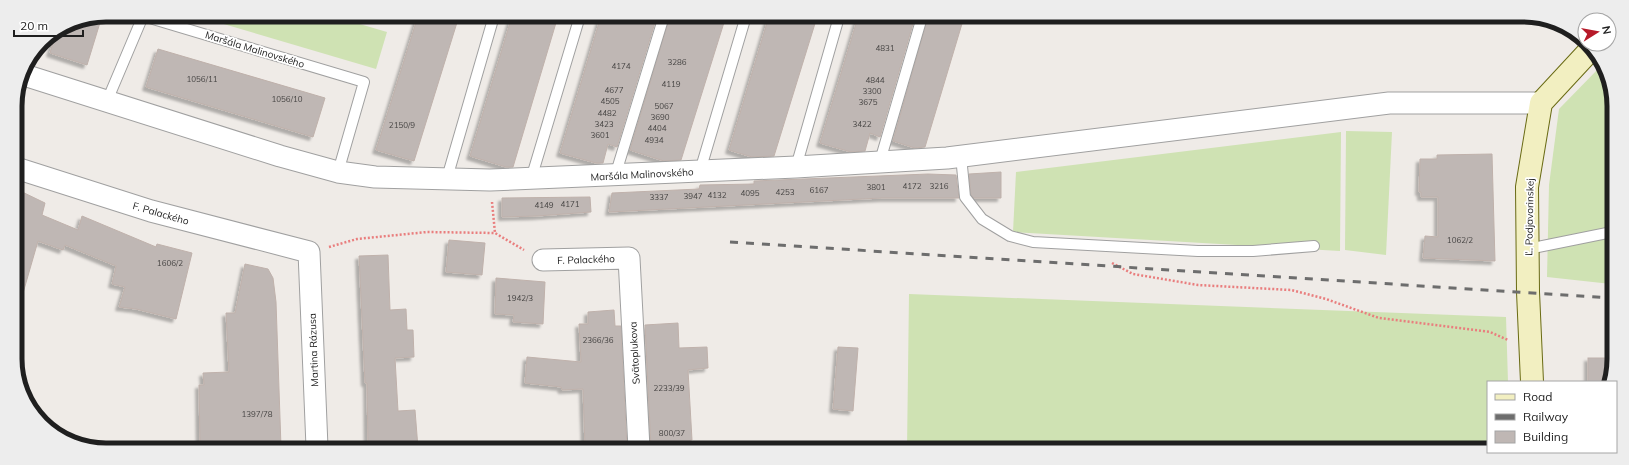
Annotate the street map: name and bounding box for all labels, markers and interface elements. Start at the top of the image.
scale bar [14,12,83,38]
north arrow [1577,12,1617,52]
text: 20 m [20,18,48,33]
text: N [1599,25,1614,36]
street label: Maršála Malinovského [204,28,306,71]
house number: 4831 [875,43,895,53]
house number: 3286 [667,57,687,67]
house number: 4174 [611,61,631,71]
house number: 1056/11 [186,74,218,84]
house number: 4844 [865,75,885,85]
house number: 4119 [661,79,681,89]
house number: 4677 [604,85,624,95]
house number: 3300 [862,86,882,96]
house number: 1056/10 [271,94,303,104]
house number: 4505 [600,96,620,106]
house number: 3675 [858,97,878,107]
house number: 5067 [654,101,674,111]
house number: 4482 [597,108,617,118]
house number: 3690 [650,112,670,122]
house number: 3423 [594,119,614,129]
house number: 3422 [852,119,872,129]
house number: 2150/9 [389,120,415,130]
house number: 4404 [647,123,667,133]
house number: 3601 [590,130,610,140]
house number: 4934 [644,135,664,145]
street label: Maršála Malinovského [590,165,694,184]
street label: Ľ. Podjavorinskej [1522,178,1537,256]
house number: 4172 [902,181,922,191]
house number: 3216 [929,181,949,191]
house number: 3801 [866,182,886,192]
house number: 6167 [809,185,829,195]
house number: 4253 [775,187,795,197]
house number: 4095 [740,188,760,198]
house number: 4132 [707,190,727,200]
house number: 3947 [683,191,703,201]
house number: 3337 [649,192,669,202]
street label: F. Palackého [131,199,191,228]
house number: 4171 [560,199,580,209]
house number: 4149 [534,200,554,210]
house number: 1062/2 [1447,235,1473,245]
street label: F. Palackého [557,252,615,267]
house number: 1606/2 [157,258,183,268]
house number: 1942/3 [507,293,533,303]
street label: Martina Rázusa [306,313,321,387]
street label: Svätoplukova [626,321,643,385]
house number: 2366/36 [582,335,614,345]
legend [1487,381,1617,453]
house number: 2233/39 [653,383,685,393]
text: Road [1523,389,1552,404]
house number: 1397/78 [241,409,273,419]
text: Railway [1523,409,1569,424]
house number: 800/37 [659,428,685,438]
text: Building [1523,429,1568,444]

